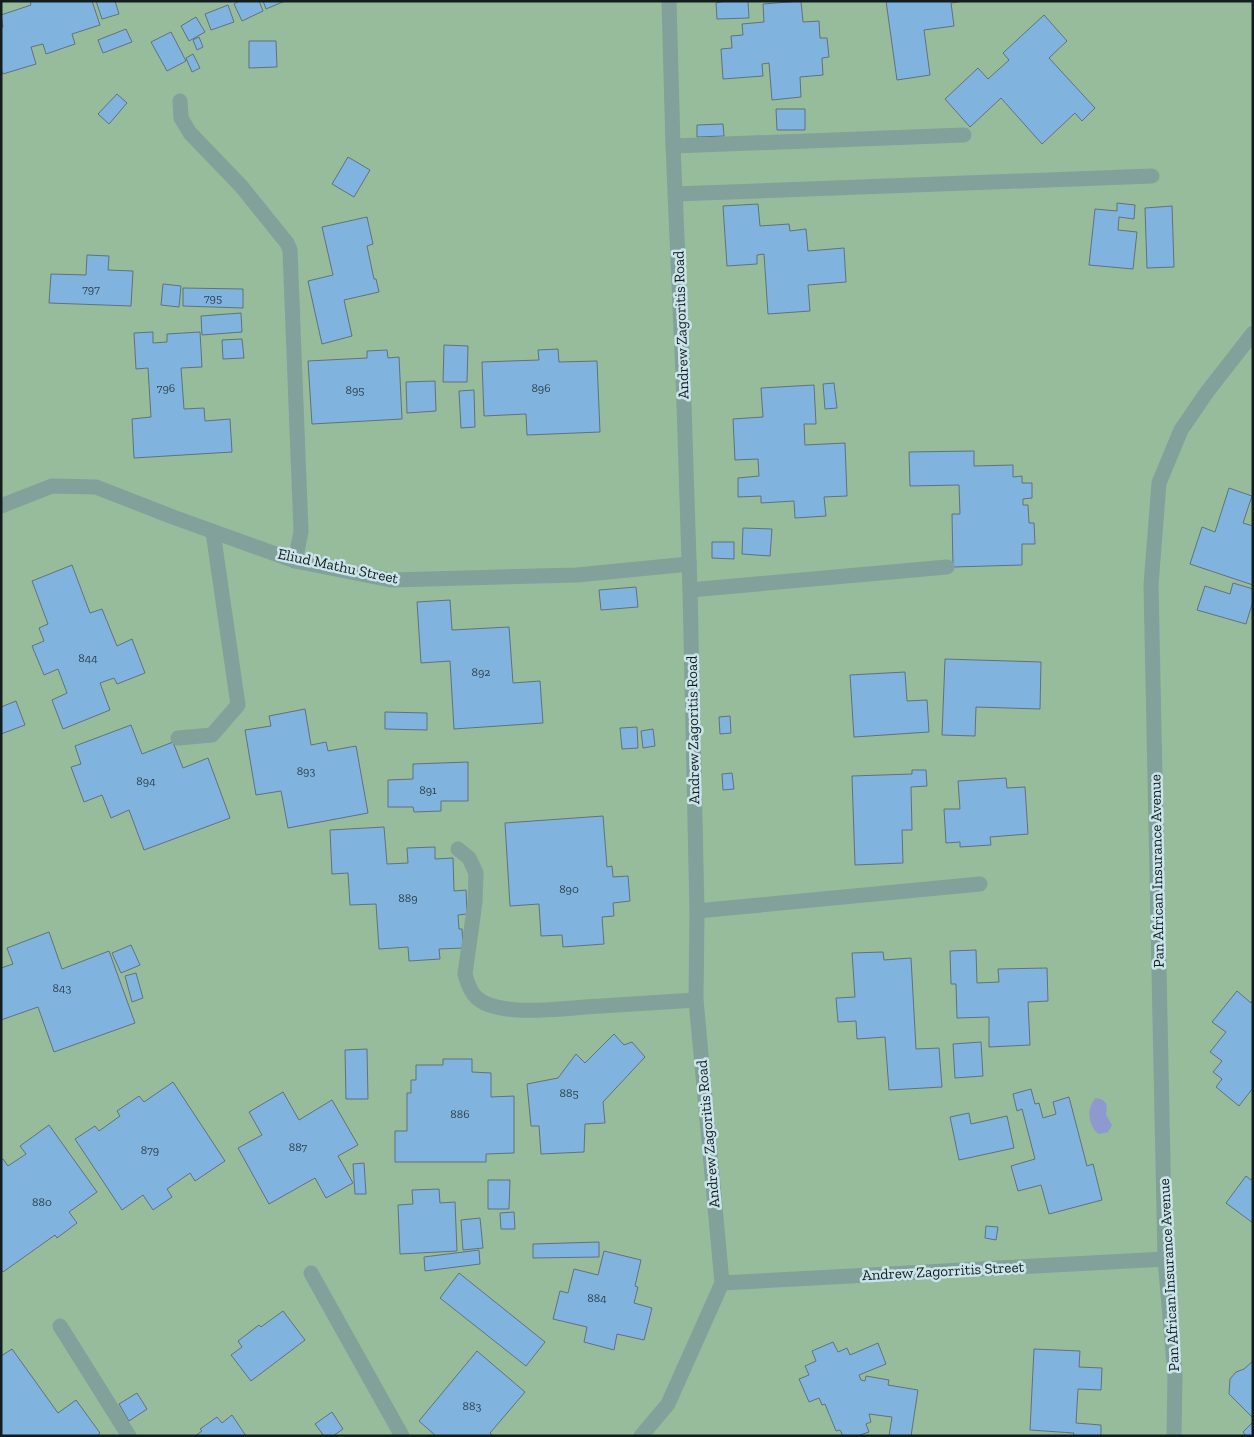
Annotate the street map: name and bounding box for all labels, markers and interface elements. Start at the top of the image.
street label: Andrew Zagoritis Road [669,250,693,400]
house number: 797 [82,282,100,296]
house number: 795 [204,291,222,305]
house number: 796 [157,381,175,395]
house number: 896 [531,381,551,395]
house number: 895 [346,383,364,397]
street label: Eliud Mathu Street [276,544,400,588]
house number: 844 [78,651,98,665]
street label: Andrew Zagoritis Road [683,655,703,804]
house number: 892 [471,665,491,679]
house number: 893 [297,764,315,778]
house number: 894 [136,774,156,788]
street label: Pan African Insurance Avenue [1146,774,1168,968]
house number: 891 [419,783,437,797]
house number: 890 [559,882,579,896]
house number: 889 [398,891,418,905]
house number: 843 [53,981,72,995]
street label: Andrew Zagoritis Road [692,1058,723,1209]
house number: 885 [559,1086,579,1100]
house number: 886 [450,1107,470,1121]
house number: 887 [289,1140,308,1154]
house number: 879 [141,1143,159,1157]
street label: Pan African Insurance Avenue [1155,1178,1183,1372]
house number: 880 [32,1195,52,1209]
street label: Andrew Zagorritis Street [862,1258,1025,1284]
house number: 884 [587,1291,607,1305]
house number: 883 [463,1399,482,1413]

